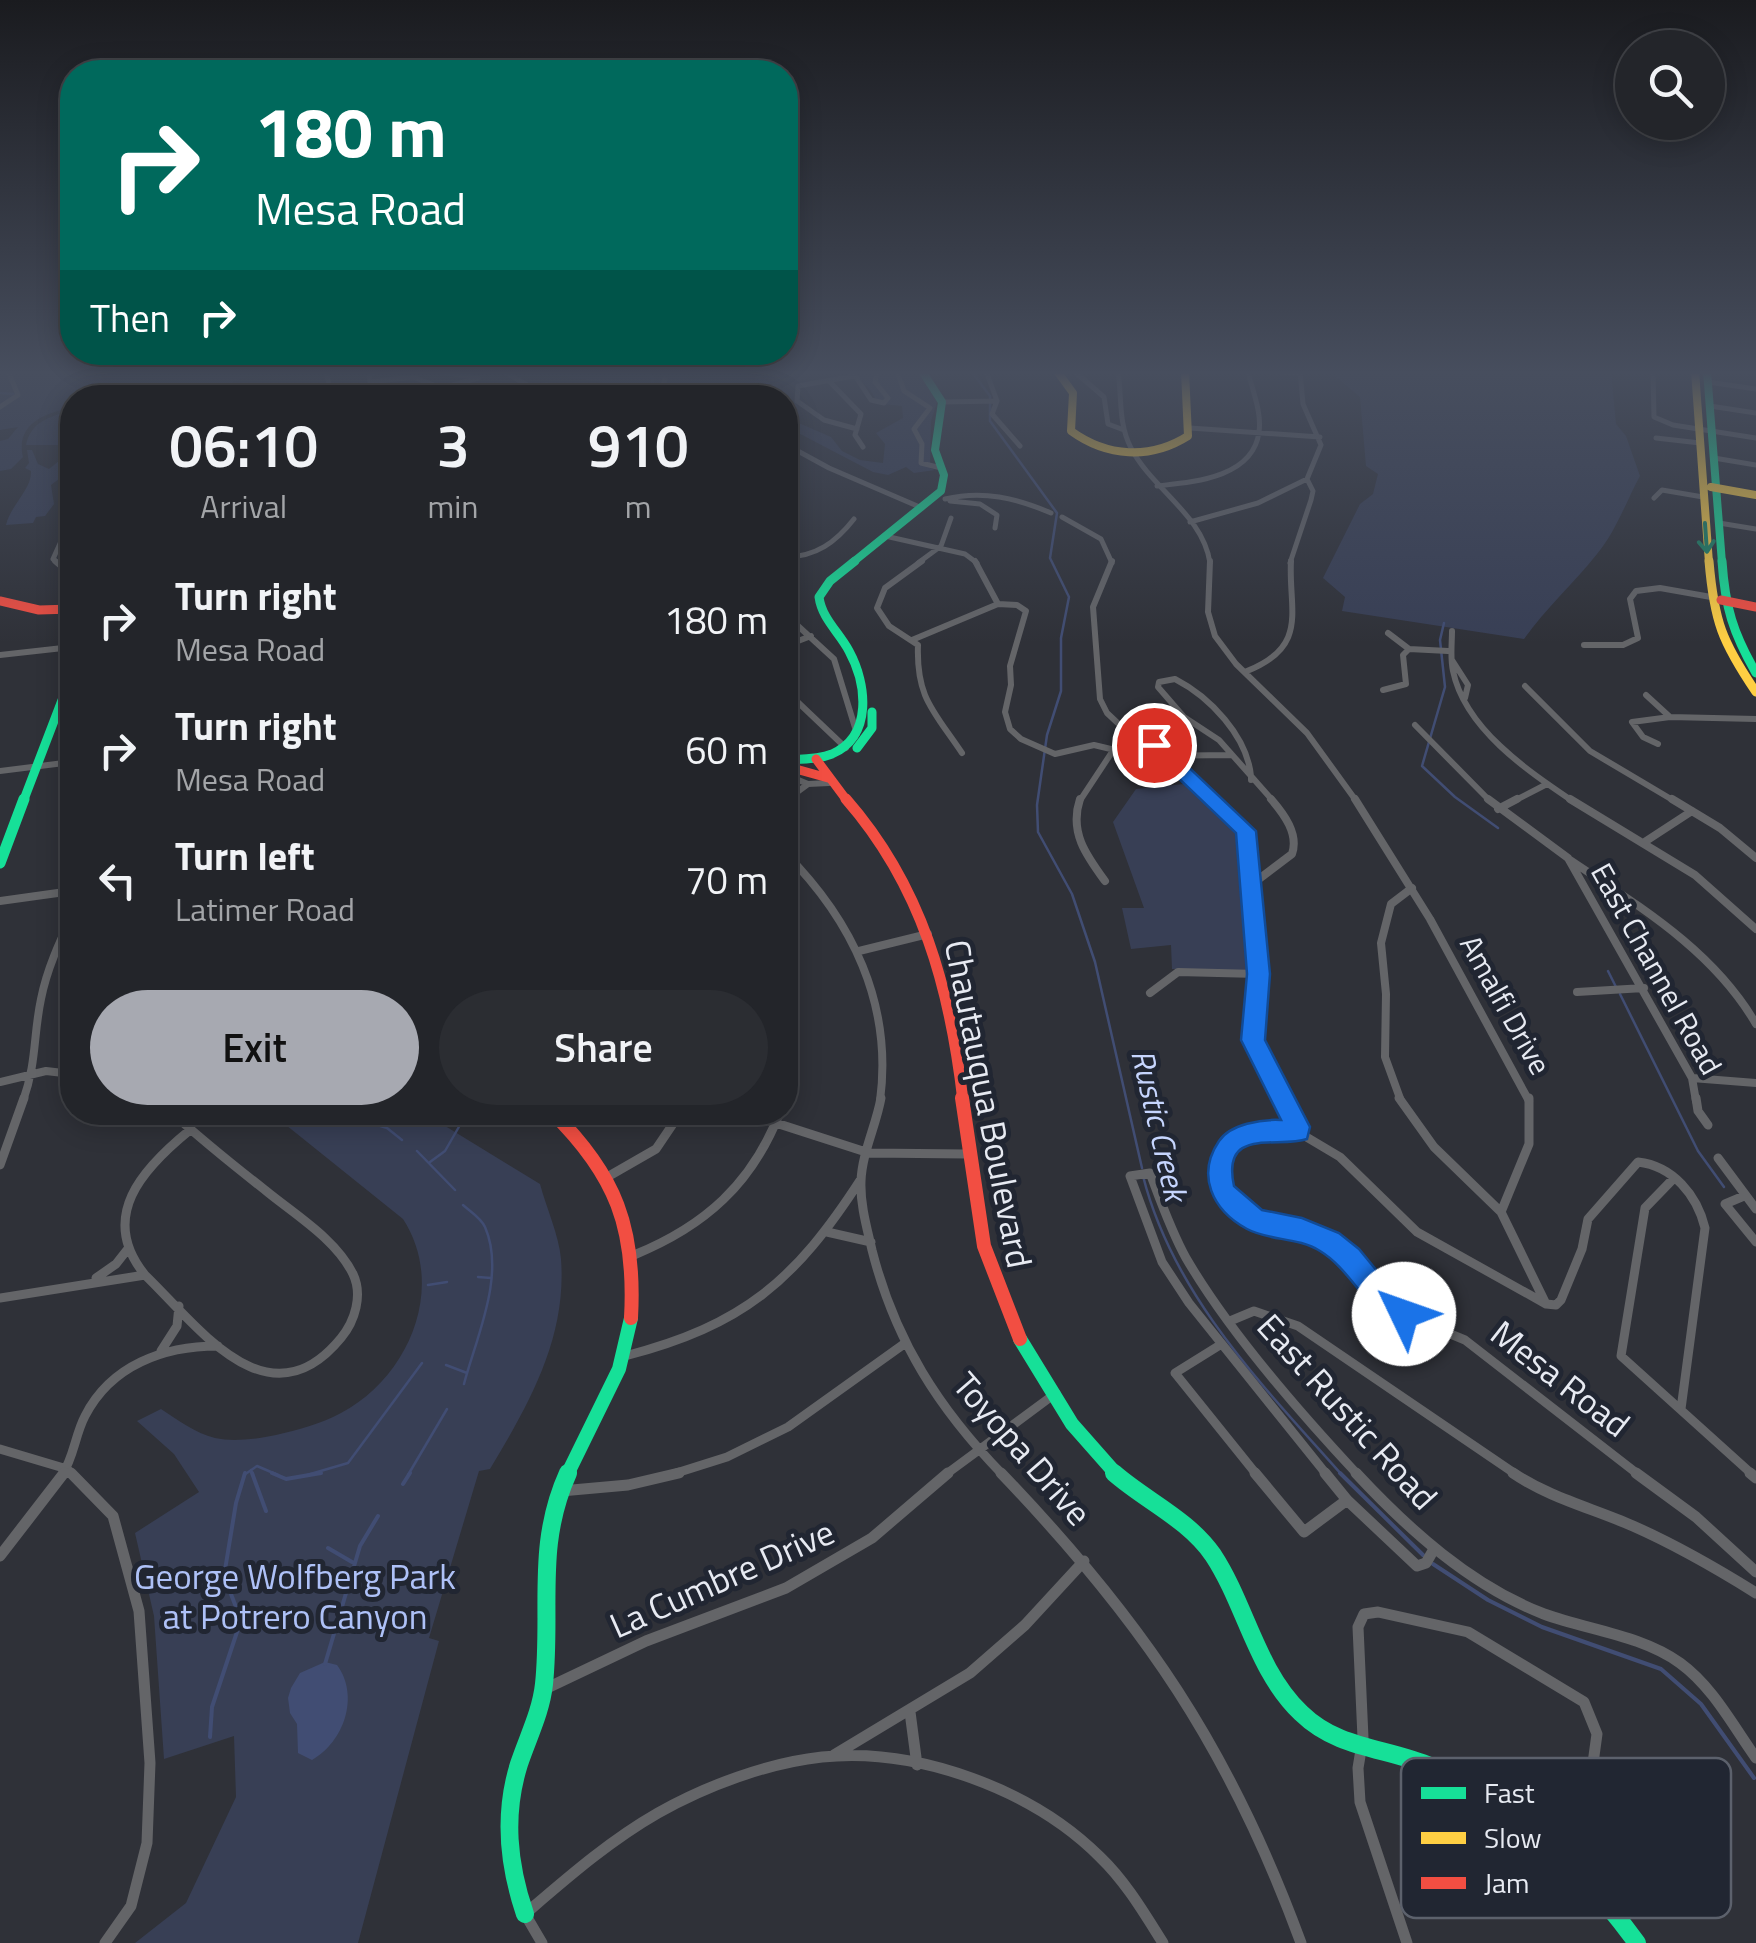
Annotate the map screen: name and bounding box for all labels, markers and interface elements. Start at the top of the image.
map controls [1615,30,1725,140]
button: search [1615,30,1725,140]
text: 180 m [255,78,447,184]
icon: right [90,100,220,230]
text: Mesa Road [255,174,466,242]
text: Then [90,289,170,347]
icon: right [190,290,245,345]
text: 06:10 [169,399,318,490]
text: 3 [436,399,470,490]
text: 910 [588,399,689,490]
text: Arrival [200,482,287,530]
text: min [427,482,478,530]
text: m [625,482,652,530]
one-way arrow [1697,522,1716,554]
text: Turn right [175,567,337,625]
text: 180 m [664,591,768,649]
icon: right [90,593,145,648]
text: Mesa Road [175,625,325,673]
text: Turn right [175,697,337,755]
pin [1112,703,1197,788]
icon: arrive [1127,718,1182,773]
text: 60 m [685,721,768,779]
icon: right [90,723,145,778]
text: Mesa Road [175,755,325,803]
text: Turn left [175,827,315,885]
text: 70 m [685,851,768,909]
icon: left [90,853,145,908]
street label: East Channel Road [1580,854,1734,1083]
text: Latimer Road [175,885,355,933]
street label: Amalfi Drive [1449,926,1563,1083]
street label: Chautauqua Boulevard [931,935,1047,1272]
button: Exit [90,990,419,1105]
button: Share [439,990,768,1105]
water label: Rustic Creek [1119,1044,1202,1209]
position arrow [1352,1262,1456,1366]
street label: East Rustic Road [1245,1301,1451,1522]
street label: Mesa Road [1479,1306,1642,1450]
street label: Toyopa Drive [940,1359,1105,1537]
street label: La Cumbre Drive [601,1504,842,1652]
park label: George Wolfberg Park at Potrero Canyon [134,1549,456,1643]
legend [1401,1758,1731,1918]
text: Fast [1484,1771,1535,1814]
text: Slow [1484,1816,1542,1859]
text: Jam [1484,1861,1530,1904]

